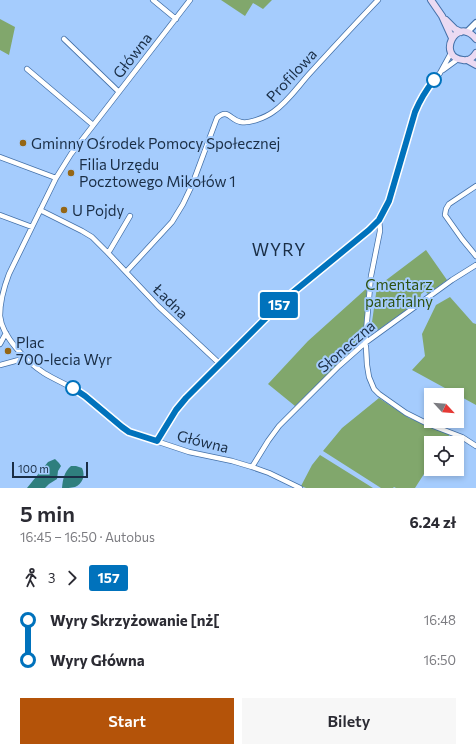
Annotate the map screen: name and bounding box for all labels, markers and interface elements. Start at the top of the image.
street label: Główna [109,29,155,81]
street label: Profilowa [262,45,320,105]
unlabelled marker [426,72,442,88]
place label: Gminny Ośrodek Pomocy Społecznej [31,134,280,152]
marker: Gminny Ośrodek Pomocy Społecznej [18,138,28,148]
place label: Filia Urzędu Pocztowego Mikołów 1 [79,155,236,190]
marker: Filia Urzędu Pocztowego Mikołów 1 [66,168,76,178]
place label: U Pojdy [72,201,124,219]
marker: U Pojdy [59,205,69,215]
district label: WYRY [252,239,306,260]
park label: Cmentarz parafialny [365,275,433,310]
street label: Ładna [149,279,192,322]
line badge: 157 [256,292,302,318]
text: 157 [268,296,290,313]
street label: Słoneczna [314,316,378,376]
place label: Plac 700-lecia Wyr [16,333,112,368]
marker: Plac 700-lecia Wyr [3,346,13,356]
unlabelled marker [65,380,81,396]
north arrow [424,388,464,428]
map controls [424,388,464,476]
street label: Główna [175,426,231,456]
button: locate [424,436,464,476]
scale bar [12,460,88,479]
text: 100 m [18,462,49,475]
text: 5 min [20,500,75,527]
text: 6.24 zł [410,513,456,531]
text: 16:45 – 16:50 · Autobus [20,529,155,545]
icon: walk [20,567,42,589]
icon: forward [61,567,83,589]
text: 157 [97,569,120,586]
text: 3 [48,570,55,586]
text: Wyry Skrzyżowanie [nż[ [50,611,219,629]
text: 16:48 [424,612,456,628]
text: Wyry Główna [50,651,145,669]
text: 16:50 [424,652,456,668]
button: Start [20,698,234,744]
button: Bilety [242,698,456,744]

